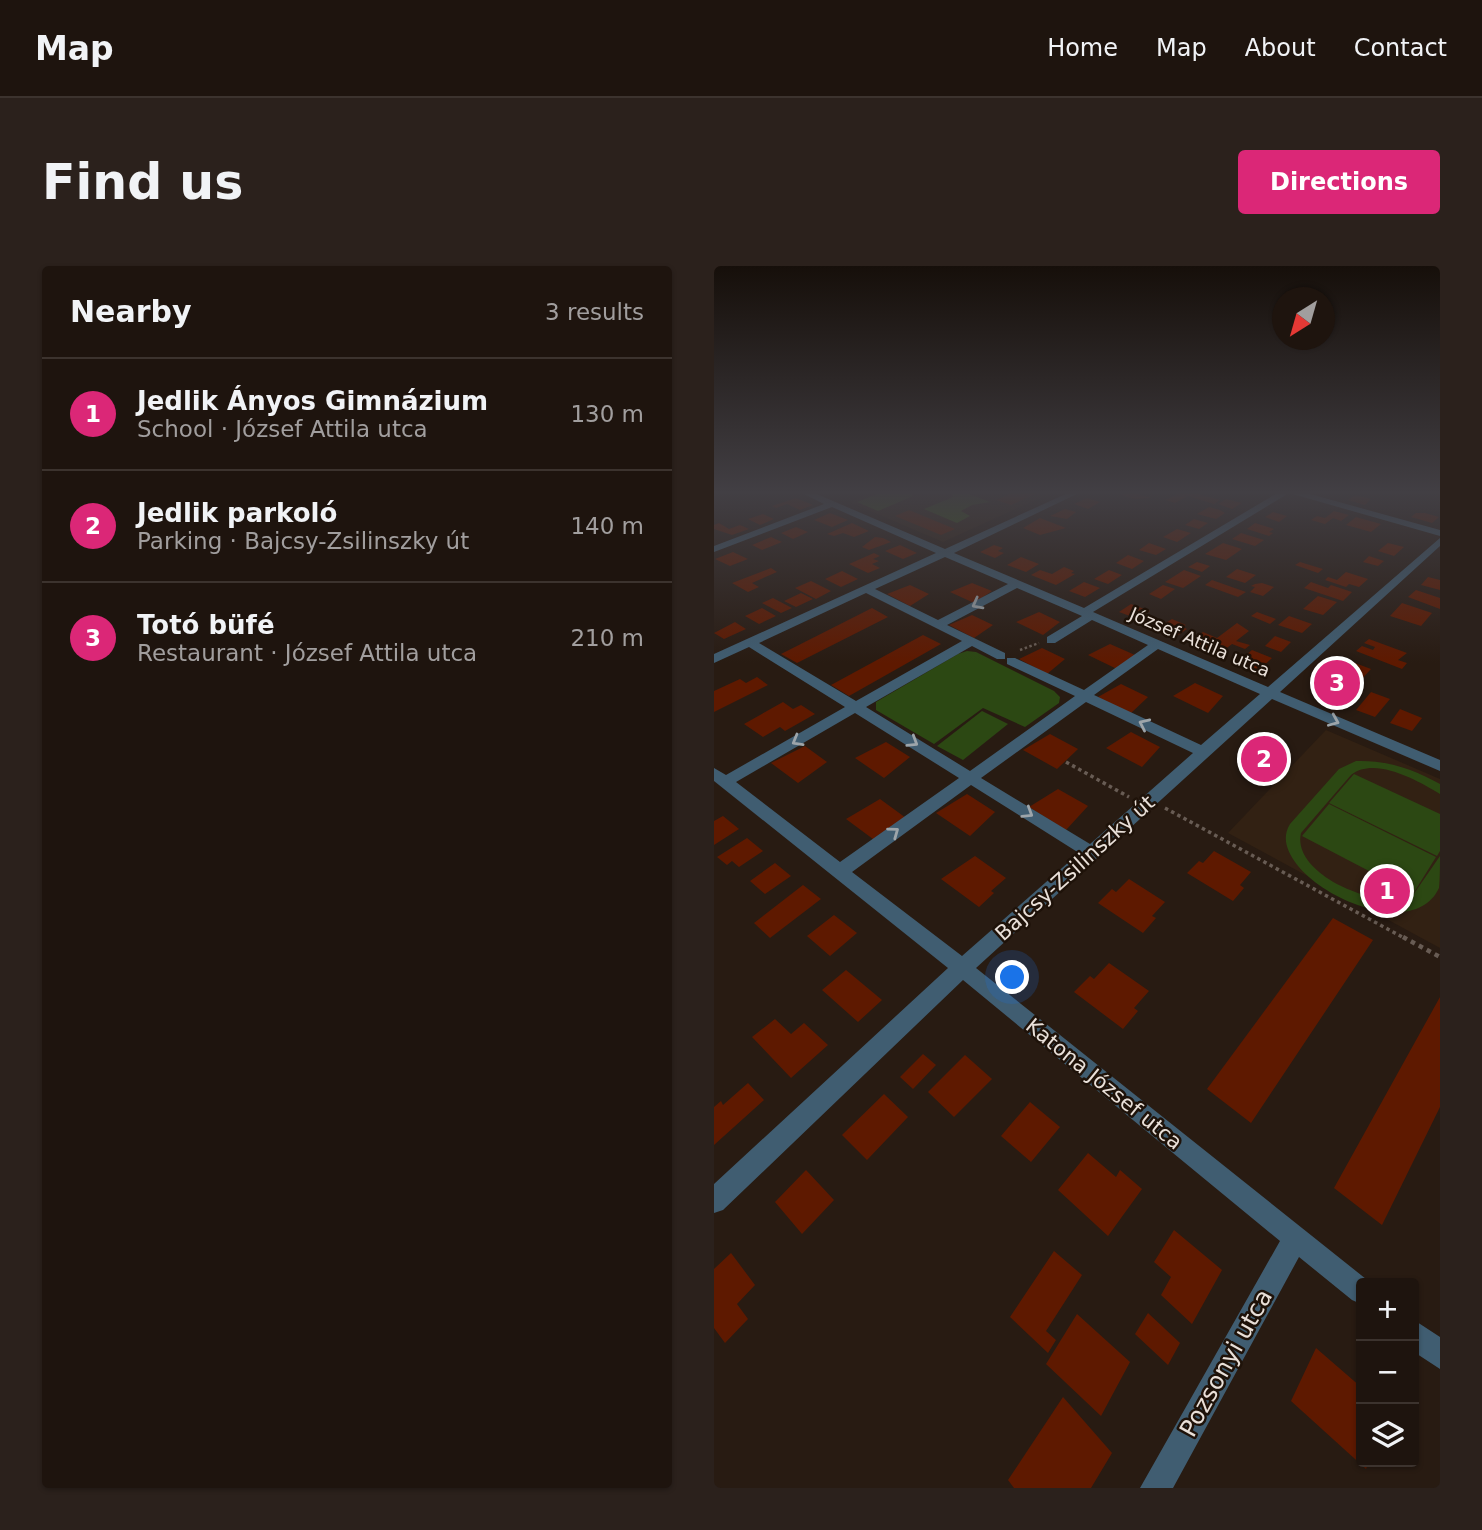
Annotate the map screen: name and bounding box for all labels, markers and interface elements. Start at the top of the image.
text: Map [35,29,114,68]
text: Home [1047,34,1118,62]
text: Map [1156,34,1207,62]
text: About [1245,34,1316,62]
text: Contact [1354,34,1447,62]
button: Directions [1238,150,1440,214]
text: Find us [42,154,243,211]
north arrow [1272,287,1335,350]
text: Nearby [70,294,192,329]
text: 3 results [545,299,644,325]
text: Jedlik Ányos Gimnázium [137,386,488,416]
text: 1 [85,401,101,427]
text: 130 m [570,401,644,427]
text: School · József Attila utca [137,416,428,442]
text: Jedlik parkoló [137,498,337,528]
text: 2 [85,513,101,539]
text: 140 m [570,513,644,539]
text: Parking · Bajcsy-Zsilinszky út [137,528,469,554]
one-way arrow [972,596,985,610]
street label: József Attila utca [1126,603,1273,681]
text: Totó büfé [137,610,275,640]
text: 3 [85,625,101,651]
text: 210 m [570,625,644,651]
text: Restaurant · József Attila utca [137,640,477,666]
pin: 3 [1314,657,1360,709]
one-way arrow [1327,712,1339,726]
one-way arrow [1139,719,1151,733]
one-way arrow [791,733,804,746]
pin: 2 [1241,733,1287,785]
one-way arrow [906,734,919,747]
street label: Bajcsy-Zsilinszky út [991,790,1159,946]
one-way arrow [1021,805,1034,818]
one-way arrow [886,828,899,840]
pin: 1 [1364,865,1410,917]
your location [995,960,1029,994]
street label: Katona József utca [1021,1014,1187,1154]
map controls [1356,1278,1419,1467]
button: + [1356,1278,1419,1341]
street label: Pozsonyi utca [1174,1284,1278,1442]
button: − [1356,1341,1419,1404]
button: layers [1356,1404,1419,1467]

